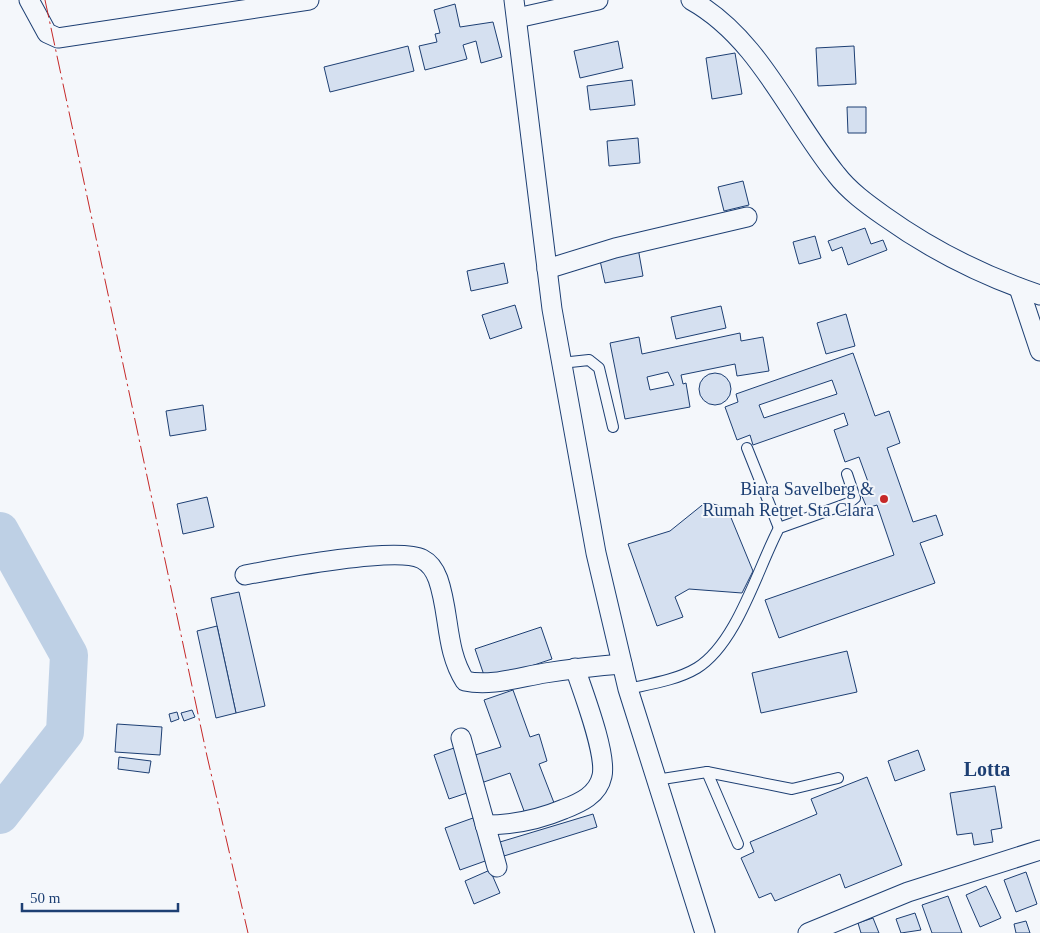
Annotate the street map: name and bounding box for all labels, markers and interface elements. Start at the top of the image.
place label: Biara Savelberg & Rumah Retret Sta Clara [703,479,874,520]
marker: Biara Savelberg & Rumah Retret Sta Clara [878,493,890,505]
district label: Lotta [964,758,1010,780]
scale bar [22,880,179,912]
text: 50 m [30,890,61,906]

